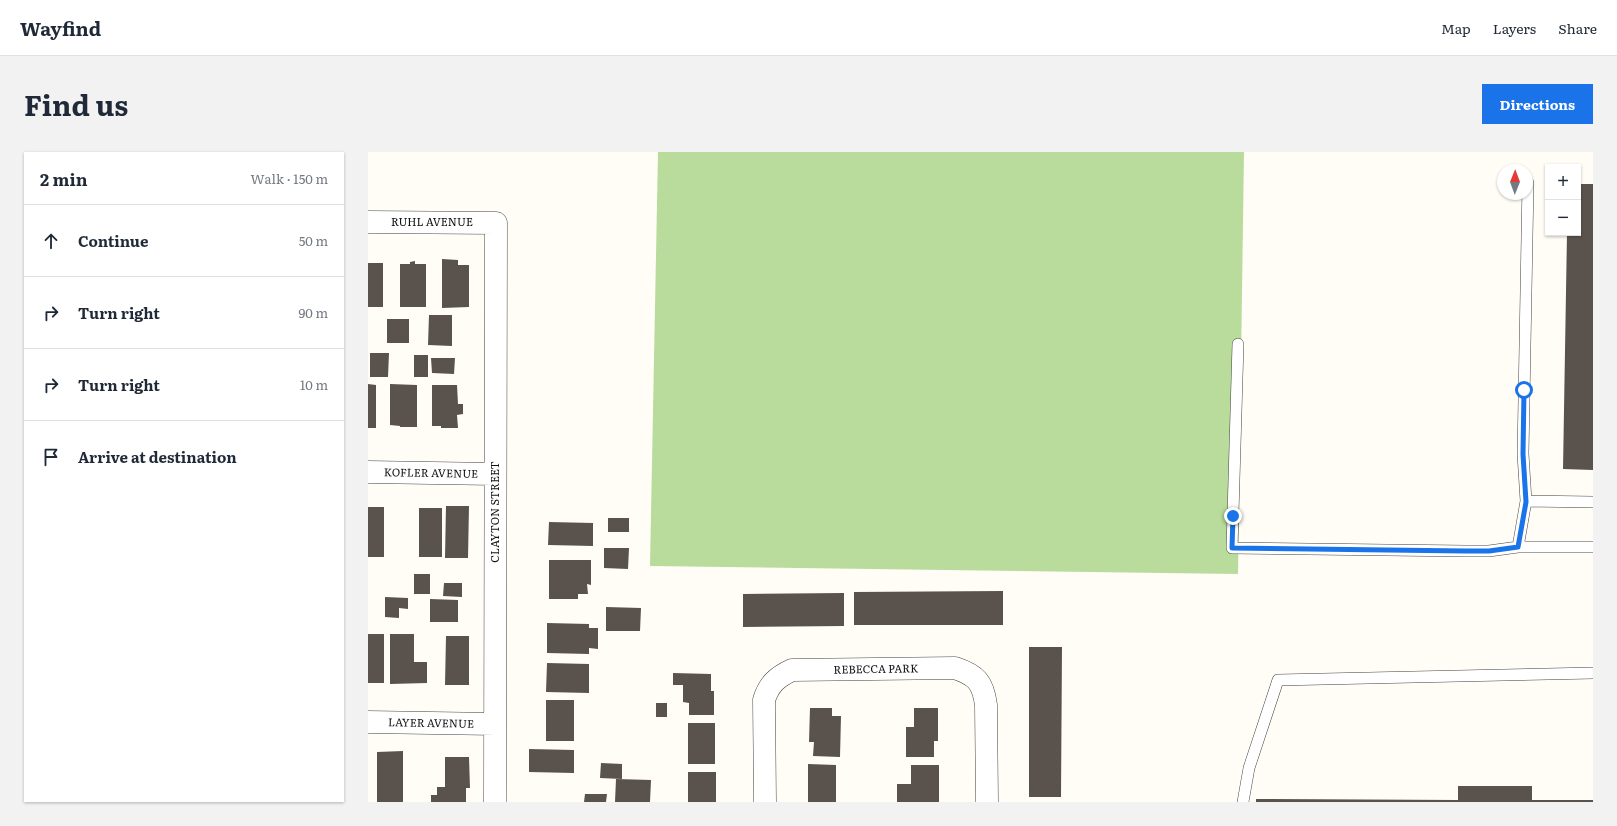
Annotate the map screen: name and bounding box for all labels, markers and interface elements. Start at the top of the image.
text: Wayfind [20,14,101,42]
text: Map [1441,18,1471,38]
text: Layers [1493,18,1536,38]
text: Share [1558,18,1597,38]
text: Find us [24,83,128,125]
button: Directions [1482,84,1593,124]
north arrow [1497,164,1533,200]
map controls [1545,164,1581,236]
button: + [1545,164,1581,200]
text: 2 min [40,166,88,191]
text: Walk · 150 m [251,169,328,188]
button: − [1545,200,1581,236]
street label: RUHL AVENUE [391,213,473,229]
text: Continue [78,229,148,252]
icon: ahead [40,230,62,252]
text: 50 m [299,231,328,250]
text: Turn right [78,301,160,324]
icon: right [40,302,62,324]
text: 90 m [298,303,328,322]
text: Turn right [78,373,160,396]
icon: right [40,374,62,396]
text: 10 m [300,375,328,394]
route start [1515,381,1533,399]
text: Arrive at destination [78,445,237,468]
icon: arrive [40,446,62,468]
street label: CLAYTON STREET [486,461,502,563]
street label: KOFLER AVENUE [384,463,478,481]
route end [1224,507,1242,525]
street label: REBECCA PARK [833,659,919,677]
street label: LAYER AVENUE [388,713,474,731]

